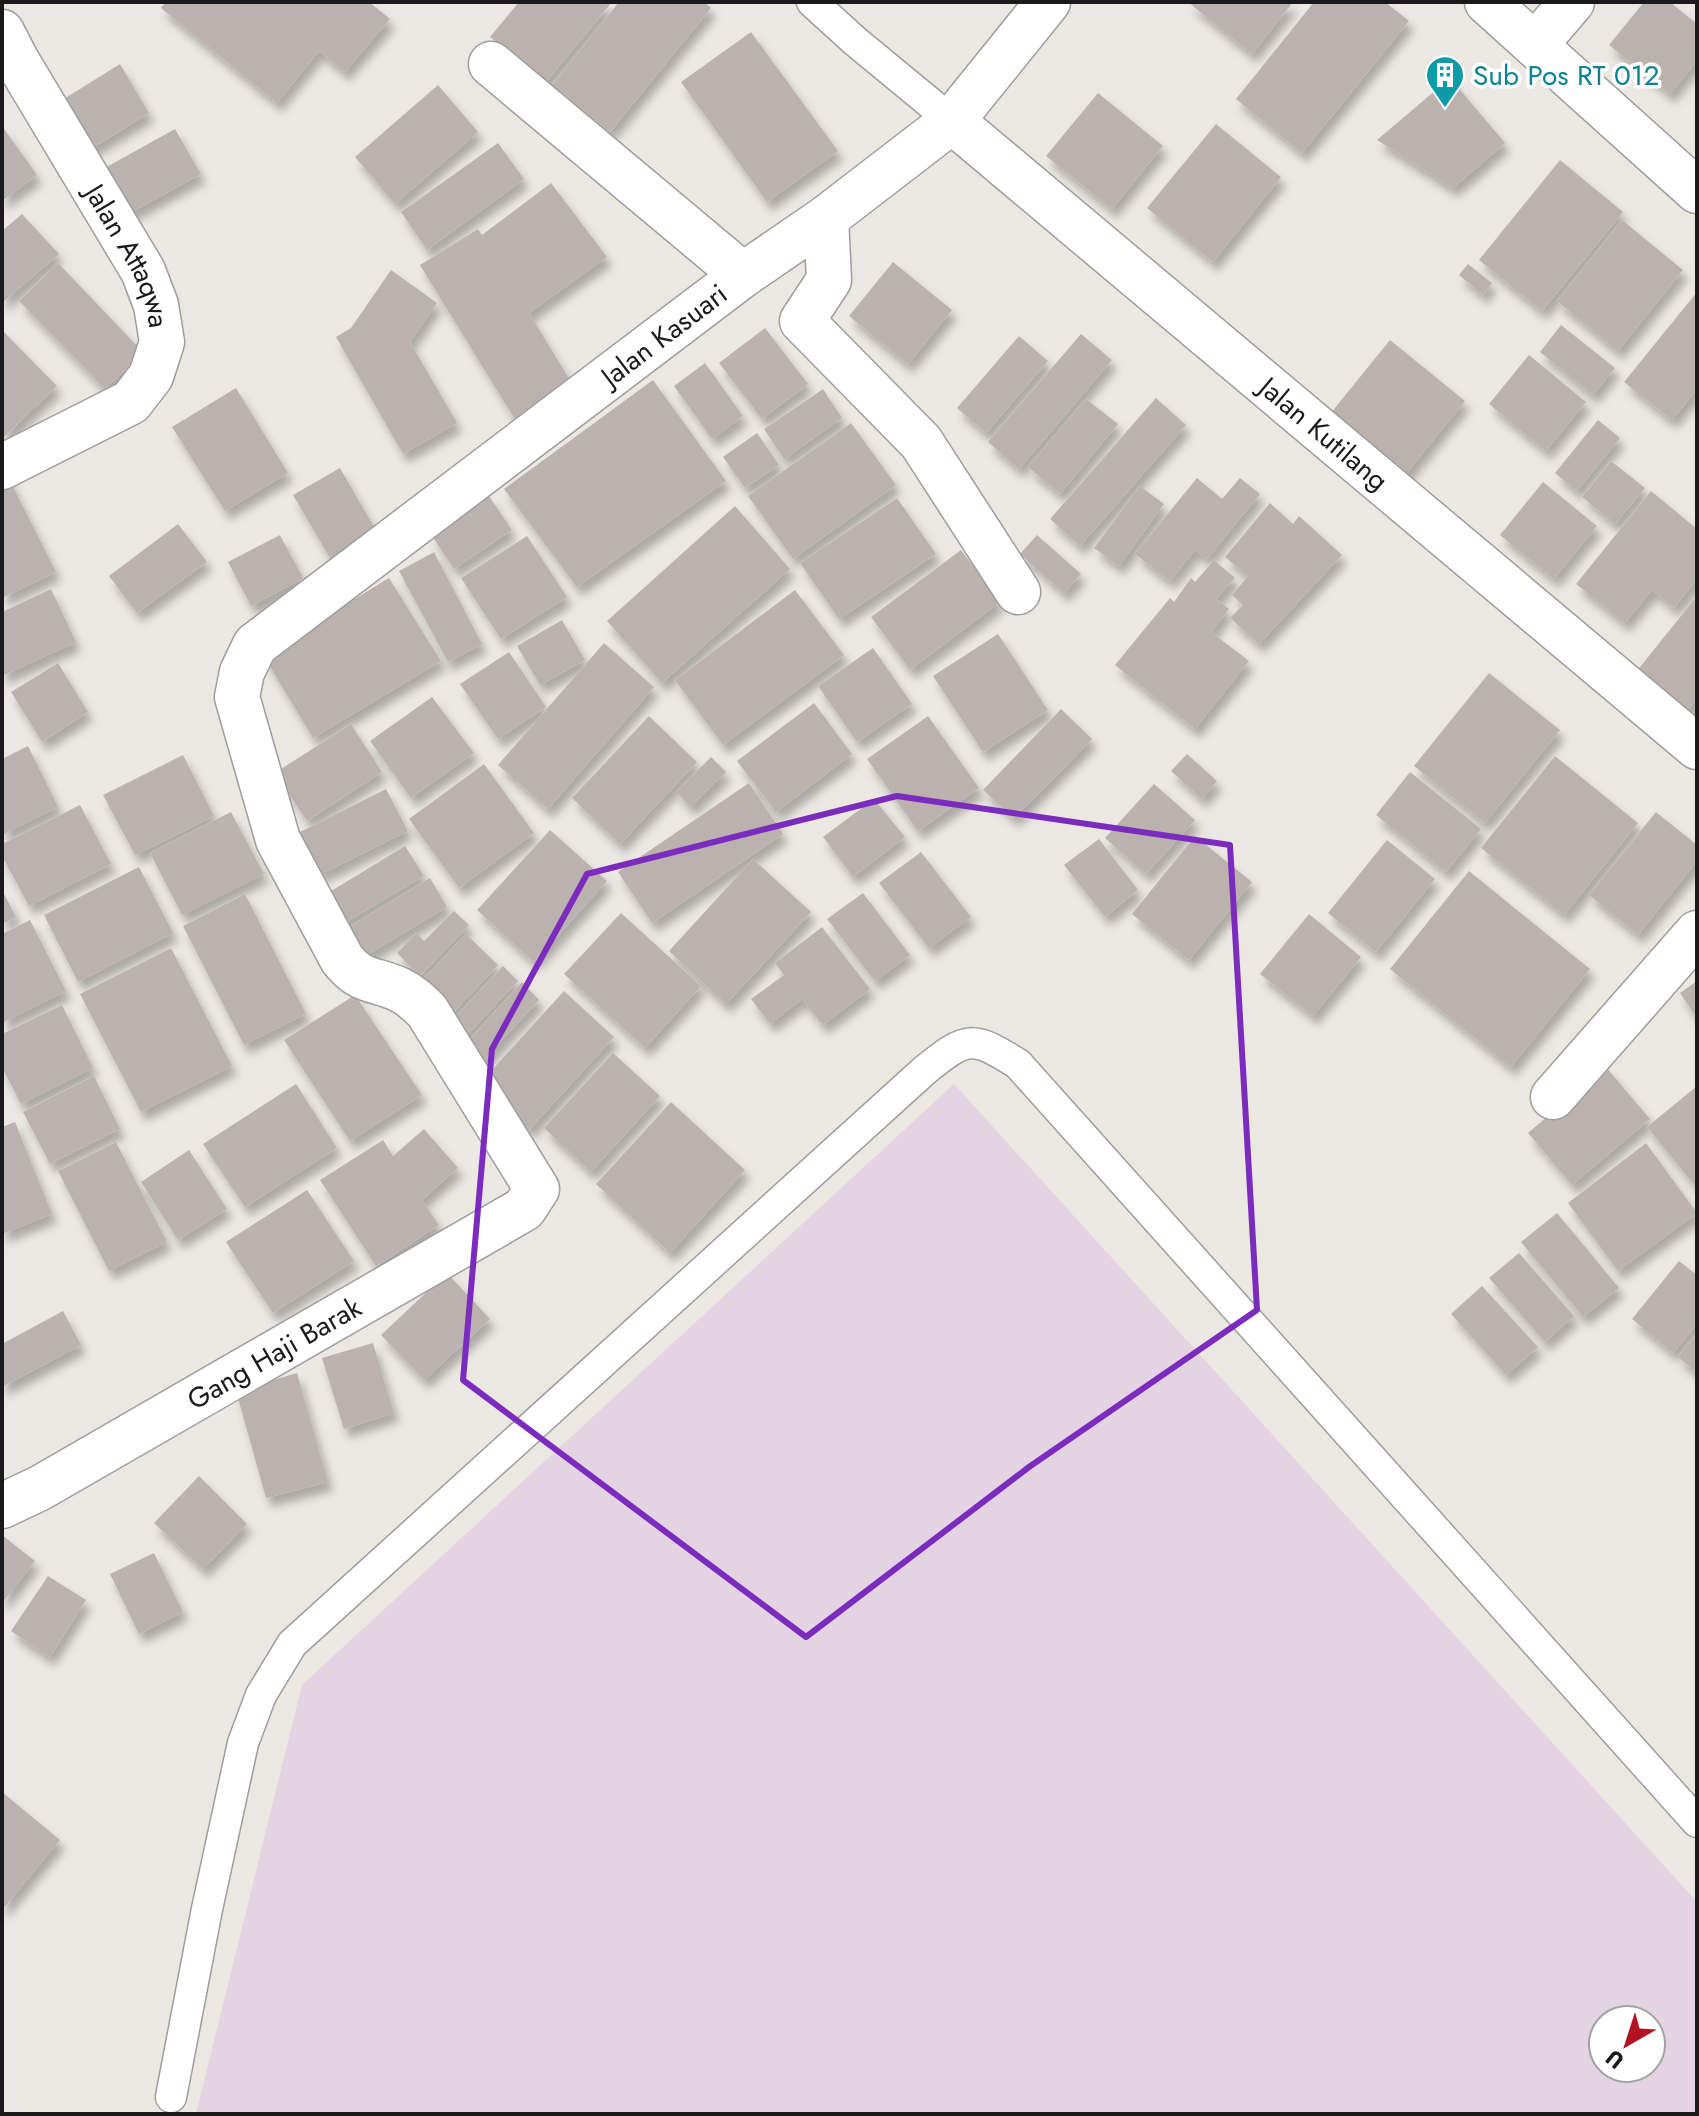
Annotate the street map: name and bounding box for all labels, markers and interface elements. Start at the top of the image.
building icon: Sub Pos RT 012 [1424,54,1466,109]
place label: Sub Pos RT 012 [1473,55,1659,96]
street label: Jalan Attaqwa [72,173,179,331]
street label: Jalan Kasuari [589,274,736,399]
street label: Jalan Kutilang [1247,365,1397,500]
street label: Gang Haji Barak [179,1287,369,1420]
north arrow [1587,2004,1667,2084]
text: U [1598,2042,1630,2077]

